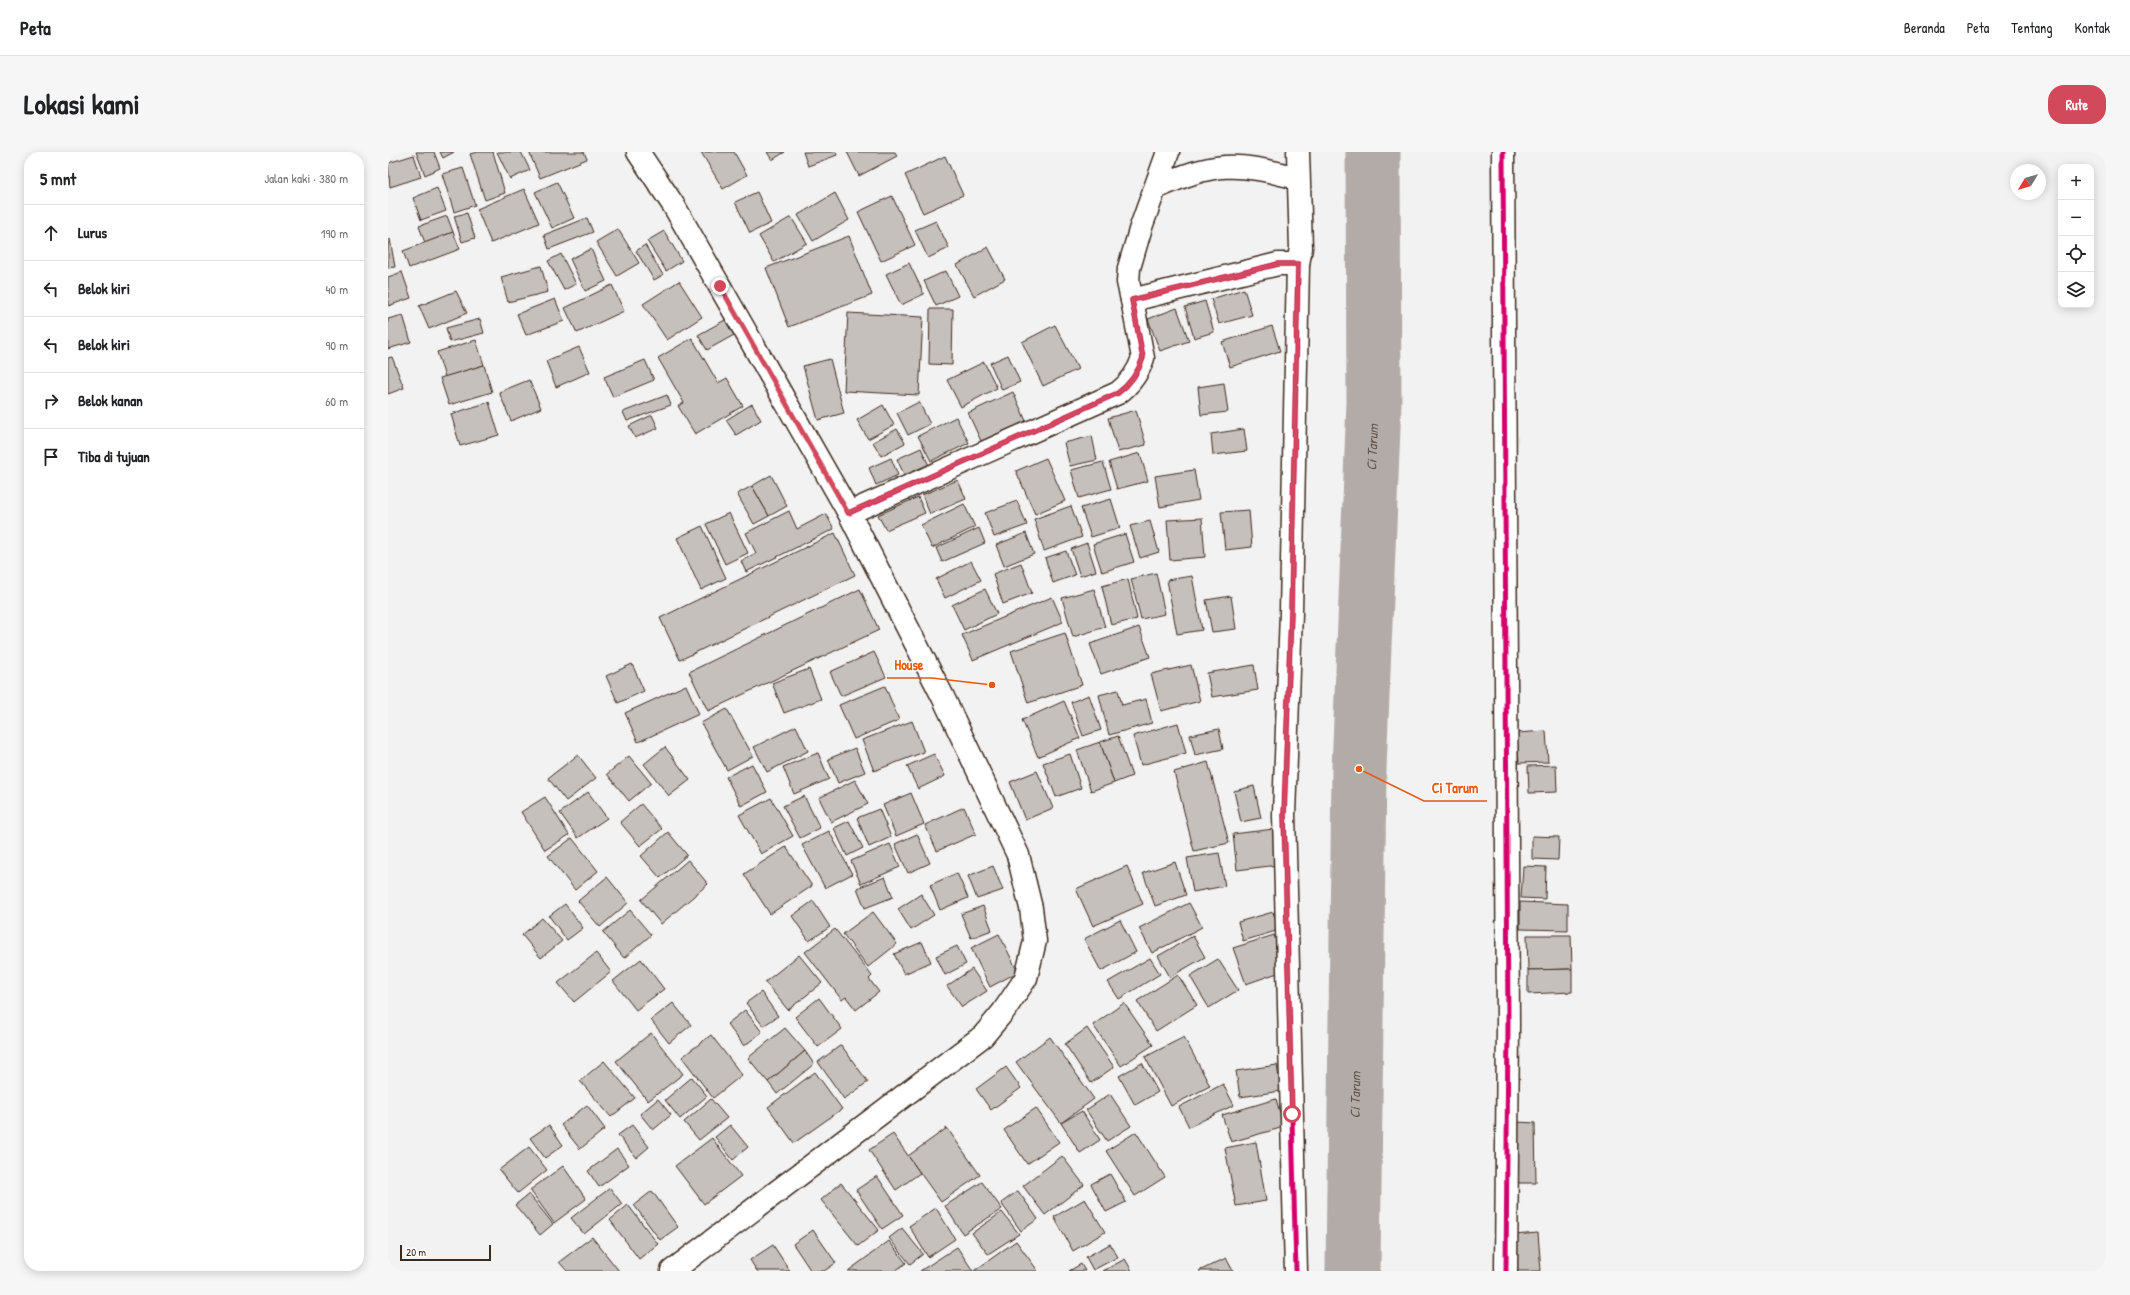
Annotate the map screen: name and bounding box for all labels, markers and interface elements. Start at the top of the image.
text: Peta [20,15,51,41]
text: Beranda [1904,18,1945,37]
text: Peta [1967,18,1989,37]
text: Tentang [2011,18,2053,37]
text: Kontak [2075,18,2110,37]
text: Lokasi kami [24,85,140,123]
button: Rute [2048,85,2106,124]
north arrow [2010,164,2046,200]
map controls [2058,164,2094,308]
button: + [2058,164,2094,200]
text: 5 mnt [40,167,76,190]
text: Jalan kaki · 380 m [264,169,348,187]
button: − [2058,200,2094,236]
icon: ahead [40,222,62,244]
text: Lurus [78,222,107,243]
text: 190 m [321,224,348,242]
button: locate [2058,236,2094,272]
button: layers [2058,272,2094,308]
route end [711,277,729,295]
icon: left [40,278,62,300]
text: Belok kiri [78,278,130,299]
text: 40 m [325,280,348,298]
icon: left [40,334,62,356]
text: Belok kiri [78,334,130,355]
text: 90 m [326,336,348,354]
icon: right [40,390,62,412]
text: Belok kanan [78,390,143,411]
text: 60 m [325,392,348,410]
water label: Ci Tarum [1361,423,1382,471]
icon: arrive [40,446,62,468]
text: Tiba di tujuan [78,446,150,467]
callout: House [887,652,932,678]
text: House [895,655,924,674]
callout: Ci Tarum [1424,775,1487,801]
text: Ci Tarum [1432,778,1479,797]
water label: Ci Tarum [1345,1071,1364,1118]
route start [1283,1105,1301,1123]
scale bar [400,1243,491,1262]
text: 20 m [406,1245,426,1259]

